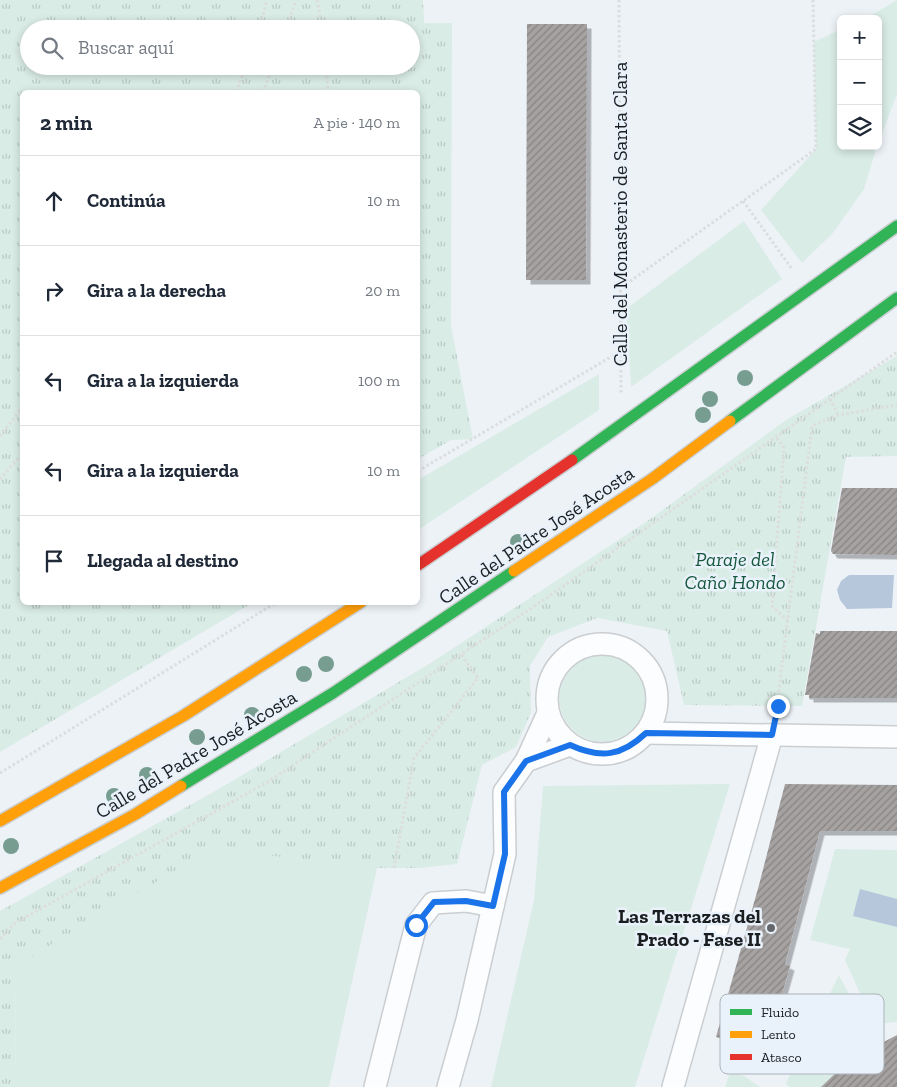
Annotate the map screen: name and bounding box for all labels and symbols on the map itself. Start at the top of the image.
street label: Calle del Monasterio de Santa Clara [608,61,632,366]
street label: Calle del Padre José Acosta [434,460,638,609]
park label: Paraje del Caño Hondo [684,547,786,594]
street label: Calle del Padre José Acosta [91,684,301,824]
route end [767,695,790,718]
place label: Las Terrazas del Prado - Fase II [618,904,761,951]
route start [405,914,428,937]
marker: Las Terrazas del Prado - Fase II [765,922,777,934]
legend [720,994,884,1074]
text: Fluido [761,1004,799,1021]
text: Lento [761,1026,796,1043]
text: Atasco [761,1049,802,1066]

